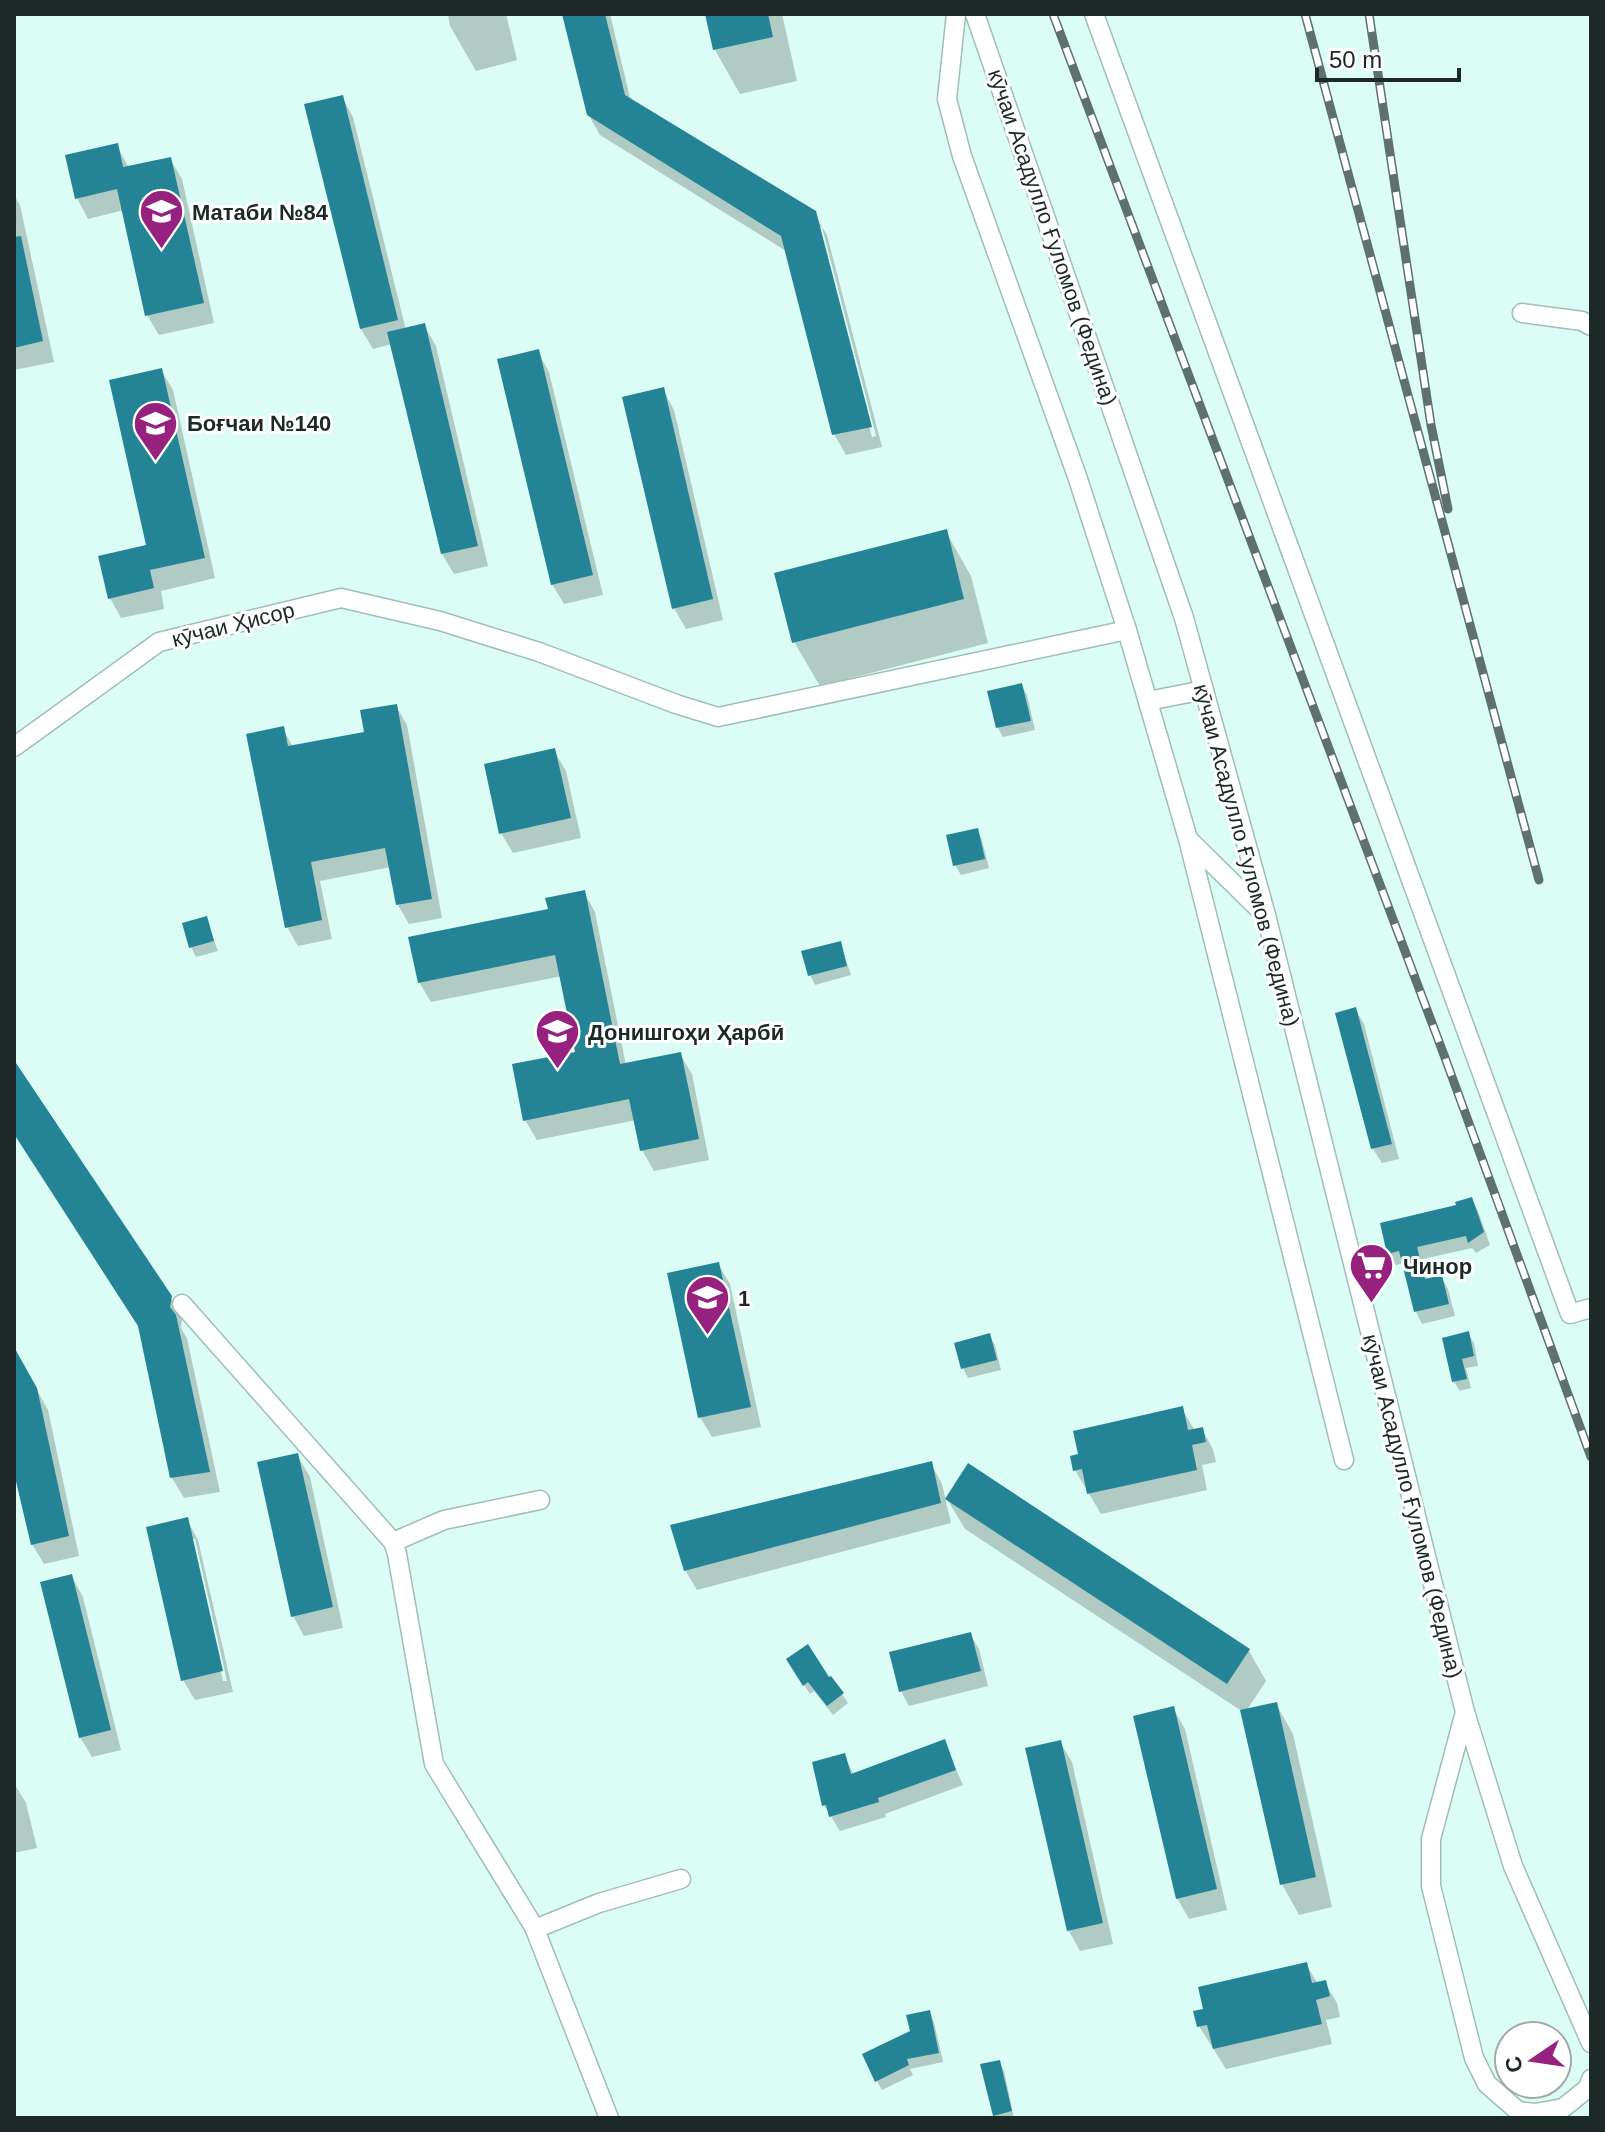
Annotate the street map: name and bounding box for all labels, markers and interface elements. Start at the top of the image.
scale bar [1317,32,1459,82]
text: 50 m [1329,46,1382,73]
street label: кӯчаи Асадулло Ғуломов (Федина) [983,66,1122,409]
school or university icon: Матаби №84 [137,188,185,251]
place label: Матаби №84 [192,200,329,225]
school or university icon: Боғчаи №140 [132,399,180,462]
place label: Боғчаи №140 [187,411,331,436]
street label: кӯчаи Ҳисор [169,597,297,652]
street label: кӯчаи Асадулло Ғуломов (Федина) [1189,681,1304,1029]
school or university icon: Донишгоҳи Ҳарбӣ [533,1008,581,1071]
place label: Донишгоҳи Ҳарбӣ [588,1020,784,1045]
supermarket icon: Чинор [1348,1242,1396,1305]
place label: Чинор [1403,1254,1472,1279]
school or university icon: 1 [683,1274,731,1337]
place label: 1 [738,1286,750,1311]
street label: кӯчаи Асадулло Ғуломов (Федина) [1358,1331,1467,1681]
north arrow [1493,2020,1573,2100]
text: С [1500,2054,1528,2075]

